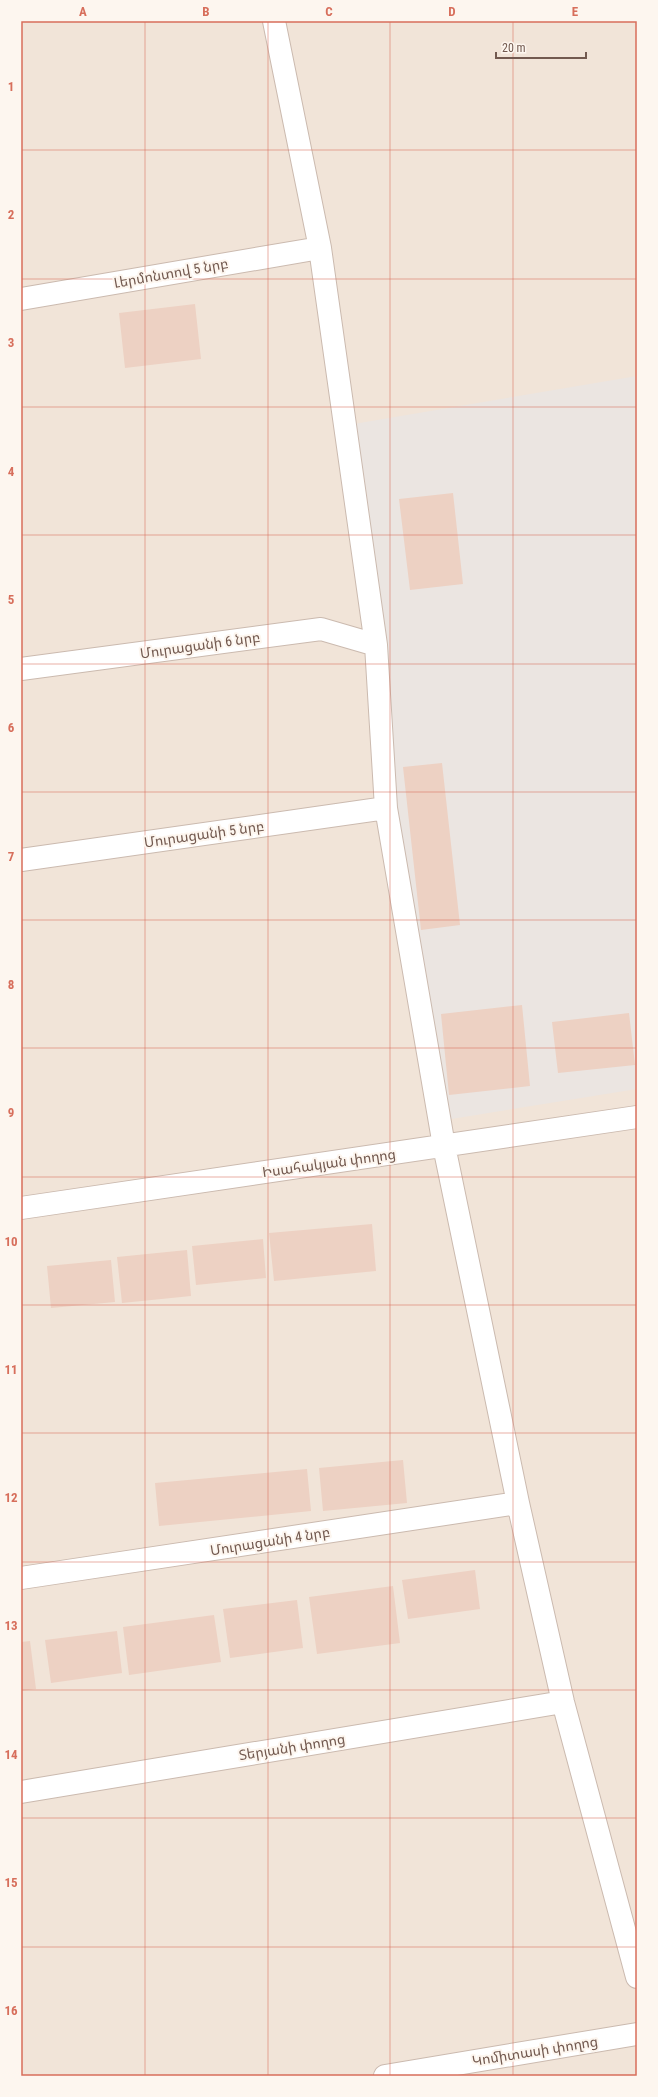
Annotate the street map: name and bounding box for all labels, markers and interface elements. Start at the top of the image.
text: A [79,4,87,19]
text: B [202,4,210,19]
text: C [325,4,333,19]
text: D [448,4,456,19]
text: E [572,4,579,19]
scale bar [496,34,586,60]
text: 20 m [502,41,526,55]
text: 1 [8,79,14,94]
text: 2 [8,207,15,222]
street label: Լերմոնտով 5 նրբ [113,255,229,291]
text: 3 [8,335,14,350]
text: 4 [8,464,15,479]
text: 5 [8,592,15,607]
street label: Մուրացանի 6 նրբ [139,629,261,661]
text: 6 [8,720,15,735]
street label: Մուրացանի 5 նրբ [143,818,265,850]
text: 7 [8,849,15,864]
text: 8 [8,977,14,992]
text: 9 [8,1105,14,1120]
street label: Իսահակյան փողոց [261,1146,397,1180]
text: 10 [4,1234,18,1249]
text: 11 [4,1362,18,1377]
text: 12 [4,1490,18,1505]
street label: Մուրացանի 4 նրբ [209,1524,331,1558]
text: 13 [4,1618,18,1633]
street label: Տերյանի փողոց [238,1731,346,1763]
text: 14 [4,1747,18,1762]
text: 15 [4,1875,18,1890]
text: 16 [4,2003,18,2018]
street label: Կոմիտասի փողոց [471,2033,599,2069]

